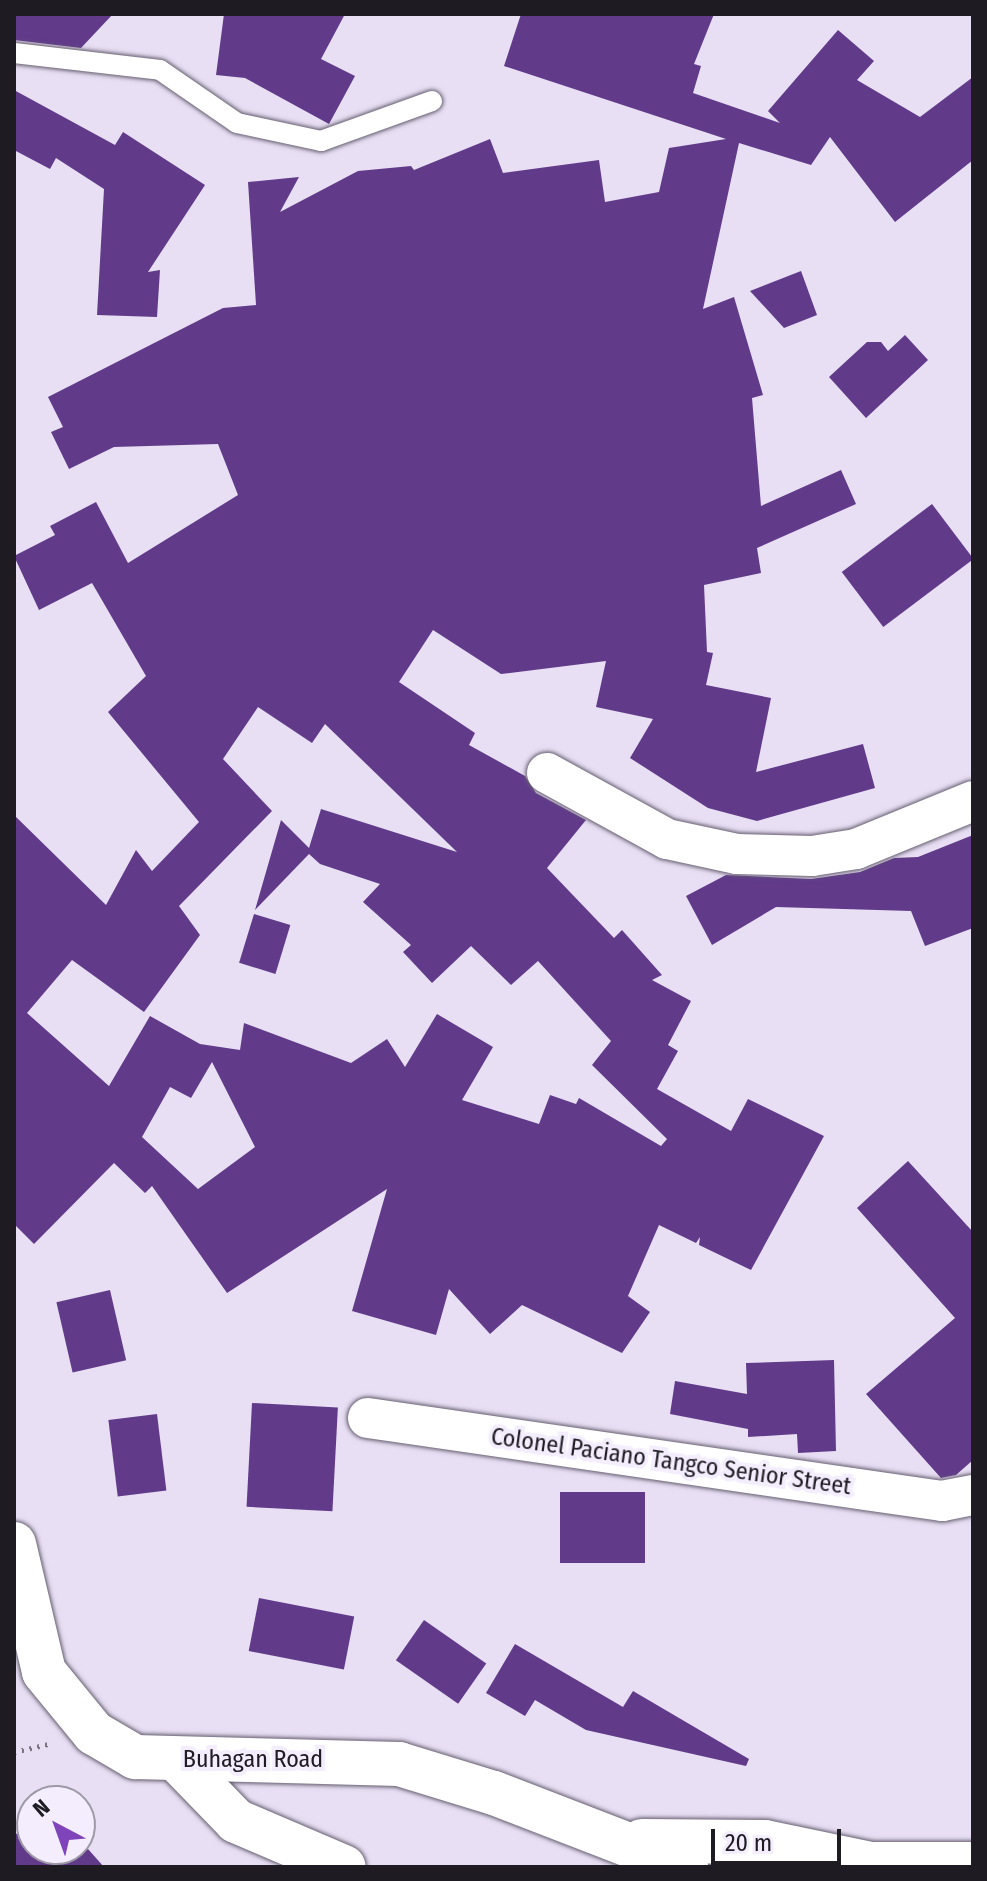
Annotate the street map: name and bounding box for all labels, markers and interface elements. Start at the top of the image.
street label: Colonel Paciano Tangco Senior Street [489,1422,853,1502]
street label: Buhagan Road [183,1746,323,1774]
north arrow [16,1785,96,1865]
text: N [27,1794,55,1823]
scale bar [715,1813,845,1863]
text: 20 m [725,1829,772,1857]

